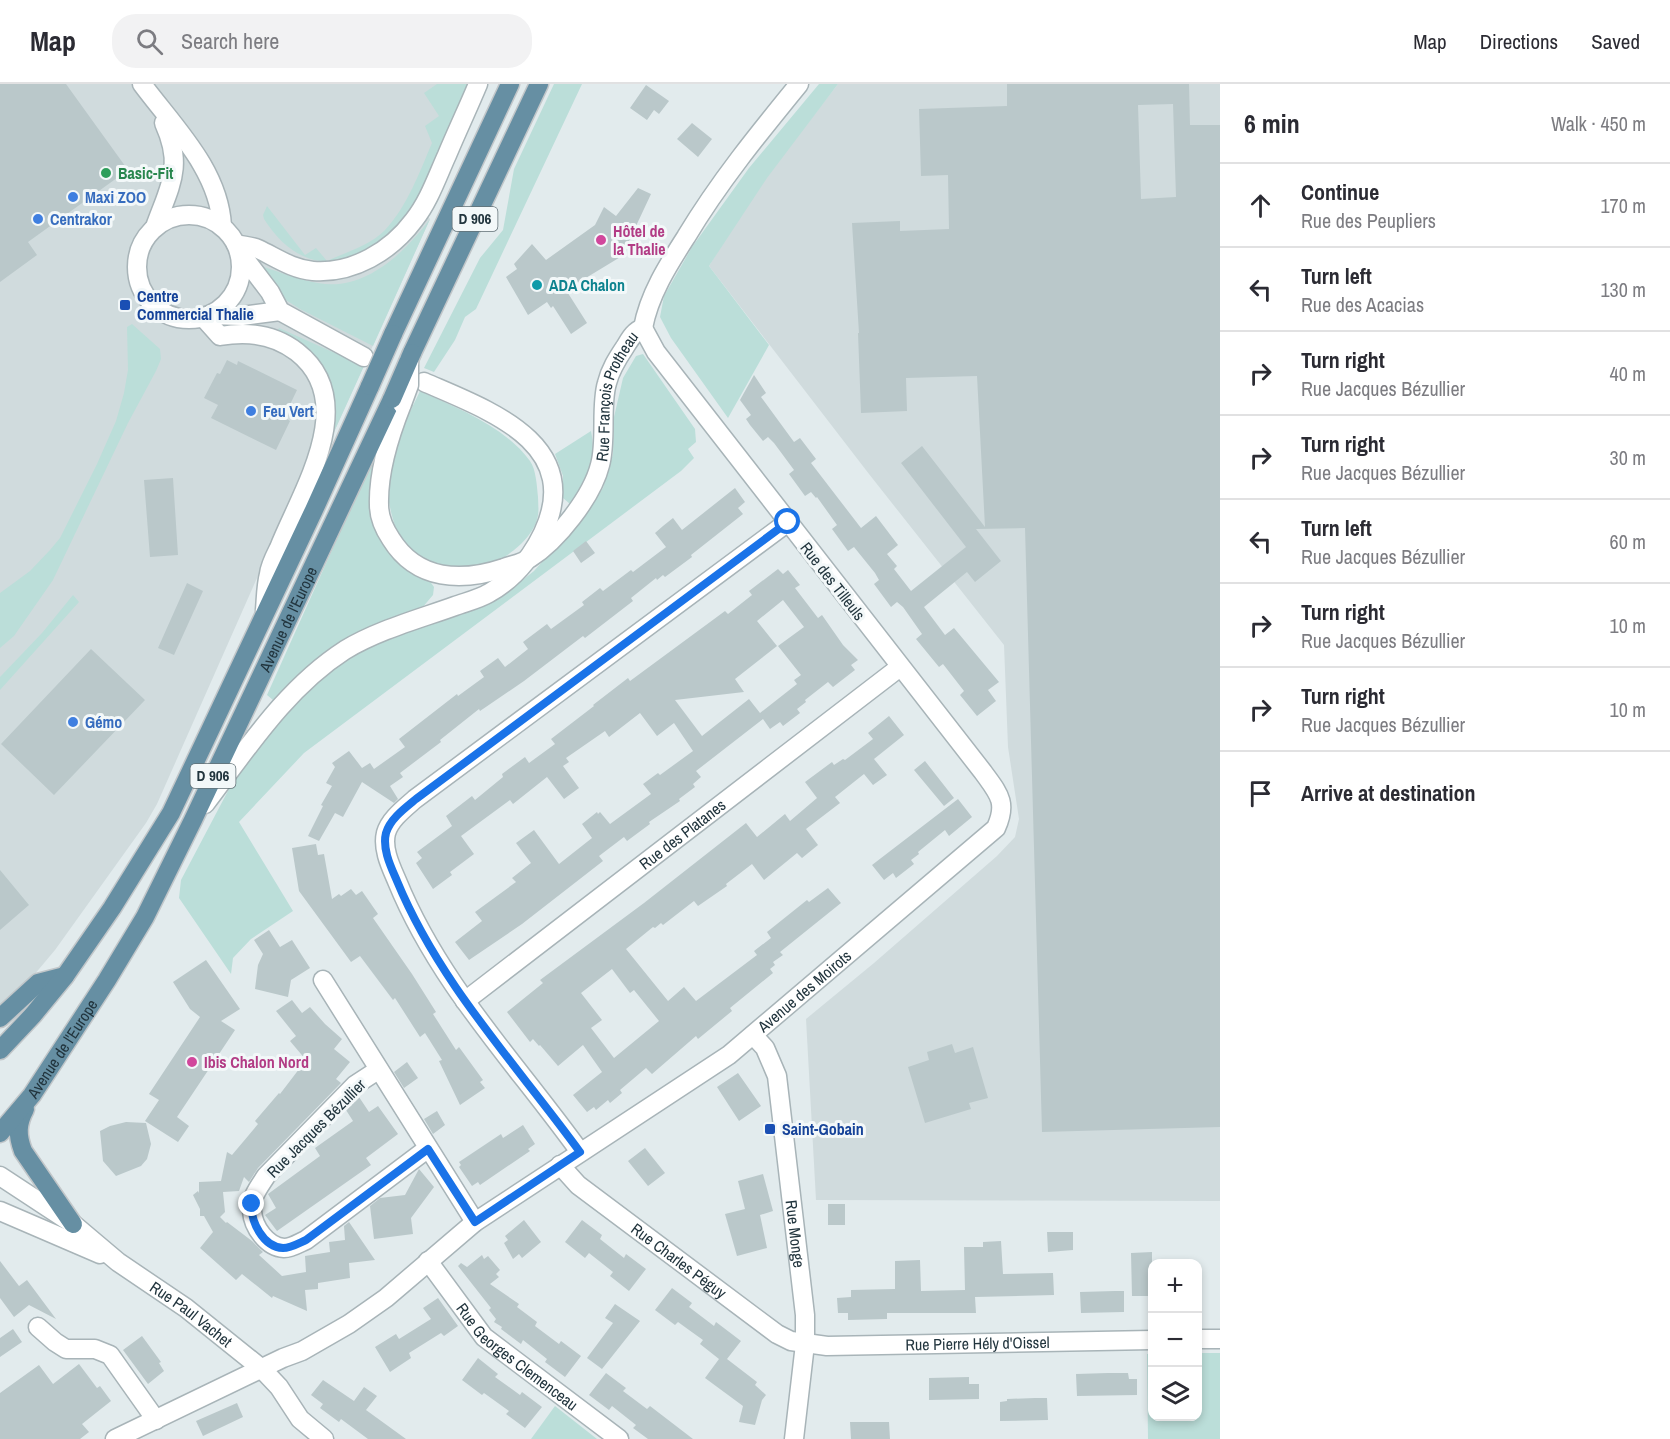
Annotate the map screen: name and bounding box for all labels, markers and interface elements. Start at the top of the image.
search box [112,14,532,68]
text: Map [30,22,76,60]
icon: search [133,25,166,58]
text: Search here [181,26,279,56]
text: Map [1413,27,1447,56]
text: Directions [1480,27,1558,56]
text: Saved [1591,27,1640,56]
text: 6 min [1244,106,1300,141]
text: Walk · 450 m [1551,110,1646,137]
place label: Basic-Fit [118,162,174,184]
marker: Basic-Fit [99,166,113,180]
text: Continue [1301,177,1379,207]
place label: Maxi ZOO [85,186,146,208]
icon: ahead [1244,189,1277,222]
marker: Maxi ZOO [66,190,80,204]
text: 170 m [1600,192,1646,219]
road number: D 906 [452,207,498,231]
text: Rue des Peupliers [1301,207,1436,234]
place label: Centrakor [50,208,113,230]
marker: Centrakor [31,212,45,226]
place label: Hôtel de la Thalie [613,220,666,260]
marker: Hôtel de la Thalie [594,233,608,247]
text: Turn left [1301,261,1372,291]
icon: left [1244,273,1277,306]
place label: ADA Chalon [549,274,625,296]
text: 130 m [1600,276,1646,303]
marker: ADA Chalon [530,278,544,292]
place label: Centre Commercial Thalie [137,285,254,325]
text: Rue des Acacias [1301,291,1424,318]
marker: Centre Commercial Thalie [118,298,132,312]
street label: Rue François Protheau [590,326,643,463]
text: Turn right [1301,345,1385,375]
icon: right [1244,357,1277,390]
text: 40 m [1610,360,1646,387]
text: Rue Jacques Bézullier [1301,375,1465,402]
place label: Feu Vert [263,400,315,422]
marker: Feu Vert [244,404,258,418]
text: Turn right [1301,429,1385,459]
icon: right [1244,441,1277,474]
text: 30 m [1610,444,1646,471]
text: Rue Jacques Bézullier [1301,459,1465,486]
route start [774,508,800,534]
text: Turn left [1301,513,1372,543]
icon: left [1244,525,1277,558]
text: 60 m [1610,528,1646,555]
street label: Rue des Tilleuls [796,537,870,625]
text: Rue Jacques Bézullier [1301,543,1465,570]
street label: Avenue de l'Europe [253,563,322,676]
text: Turn right [1301,597,1385,627]
icon: right [1244,609,1277,642]
text: 10 m [1610,612,1646,639]
text: Rue Jacques Bézullier [1301,627,1465,654]
text: Turn right [1301,681,1385,711]
icon: right [1244,693,1277,726]
text: 10 m [1610,696,1646,723]
place label: Gémo [85,711,122,733]
text: Rue Jacques Bézullier [1301,711,1465,738]
marker: Gémo [66,715,80,729]
road number: D 906 [190,764,236,788]
icon: arrive [1244,777,1277,810]
text: Arrive at destination [1301,778,1475,808]
street label: Rue des Platanes [635,794,730,874]
street label: Avenue des Moirots [752,945,856,1038]
street label: Avenue de l'Europe [21,995,103,1103]
place label: Ibis Chalon Nord [204,1051,309,1073]
marker: Ibis Chalon Nord [185,1055,199,1069]
street label: Rue Jacques Bézullier [262,1073,371,1182]
place label: Saint-Gobain [782,1118,864,1140]
marker: Saint-Gobain [763,1122,777,1136]
route end [238,1190,264,1216]
street label: Rue Monge [781,1199,810,1269]
street label: Rue Charles Péguy [627,1218,731,1304]
map controls [1148,1259,1202,1421]
button: + [1148,1259,1202,1313]
street label: Rue Paul Vachet [146,1276,237,1352]
street label: Rue Georges Clemenceau [451,1298,583,1415]
button: − [1148,1313,1202,1367]
street label: Rue Pierre Hély d'Oissel [905,1331,1050,1356]
button: layers [1148,1367,1202,1421]

